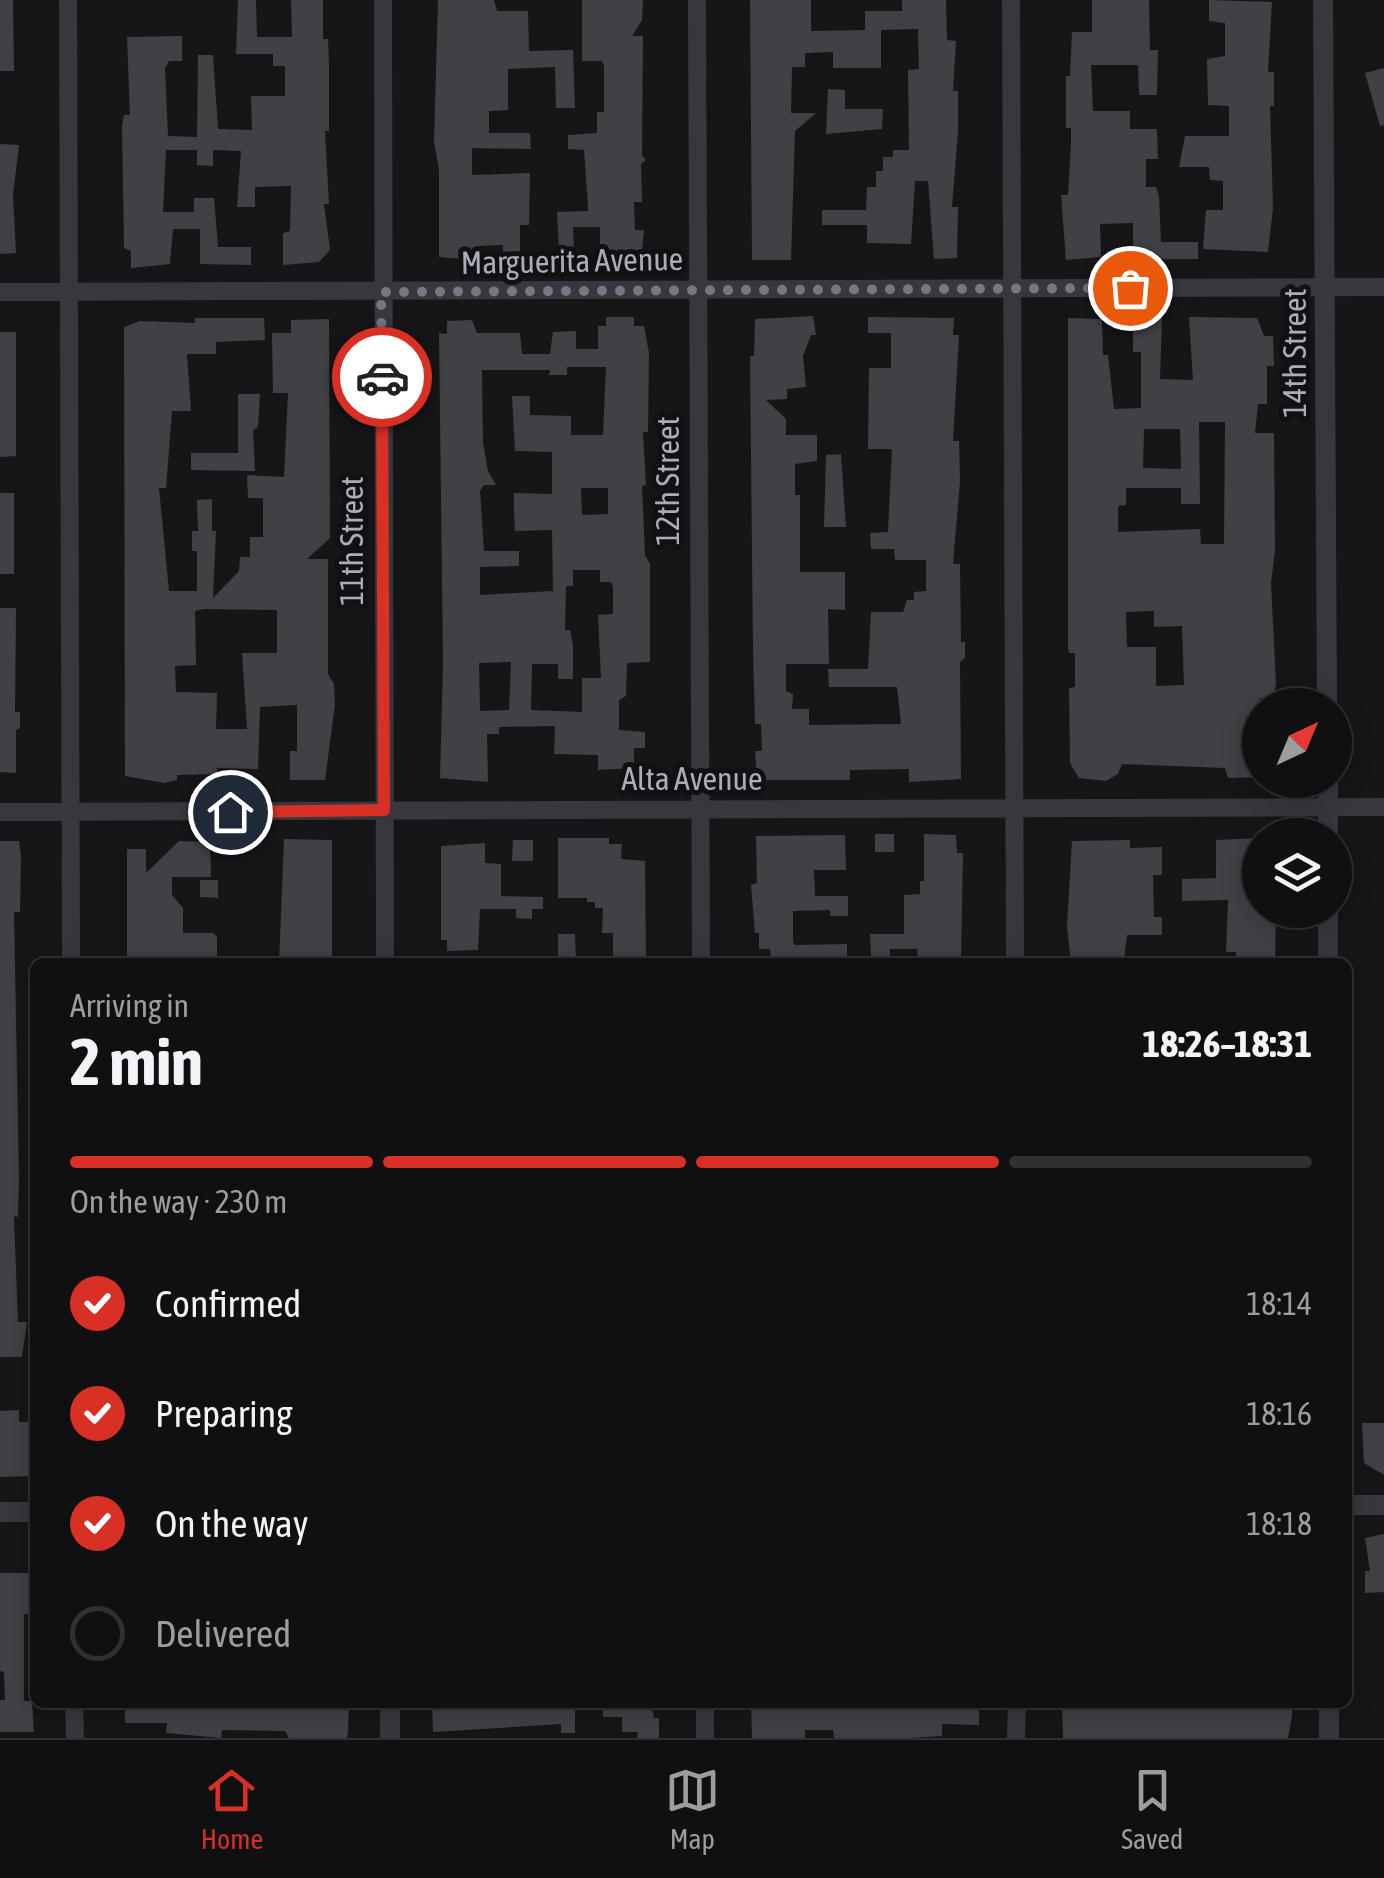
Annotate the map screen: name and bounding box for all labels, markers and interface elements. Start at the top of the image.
street label: Marguerita Avenue [460,240,684,281]
pin [1088,246,1173,331]
icon: bag [1103,261,1158,316]
street label: 14th Street [1276,288,1313,418]
courier [332,327,432,427]
icon: car [355,350,410,405]
street label: 12th Street [649,416,686,546]
street label: 11th Street [333,476,370,606]
north arrow [1242,688,1352,798]
map controls [1242,688,1352,928]
street label: Alta Avenue [621,760,763,797]
pin [188,770,273,855]
icon: home [203,785,258,840]
button: layers [1242,818,1352,928]
text: Arriving in [70,987,189,1024]
text: 18:26–18:31 [1142,1022,1312,1065]
text: 2 min [70,1024,203,1099]
text: On the way · 230 m [70,1183,287,1220]
icon: check [70,1276,125,1331]
text: Confirmed [155,1282,301,1325]
text: 18:14 [1246,1285,1312,1322]
icon: check [70,1386,125,1441]
text: Preparing [155,1392,293,1435]
text: 18:16 [1246,1395,1312,1432]
icon: check [70,1496,125,1551]
text: On the way [155,1502,308,1545]
text: 18:18 [1246,1505,1312,1542]
text: Delivered [155,1612,291,1655]
tab: Home [201,1763,263,1855]
tab: Map [665,1763,720,1855]
tab: Saved [1121,1763,1183,1855]

